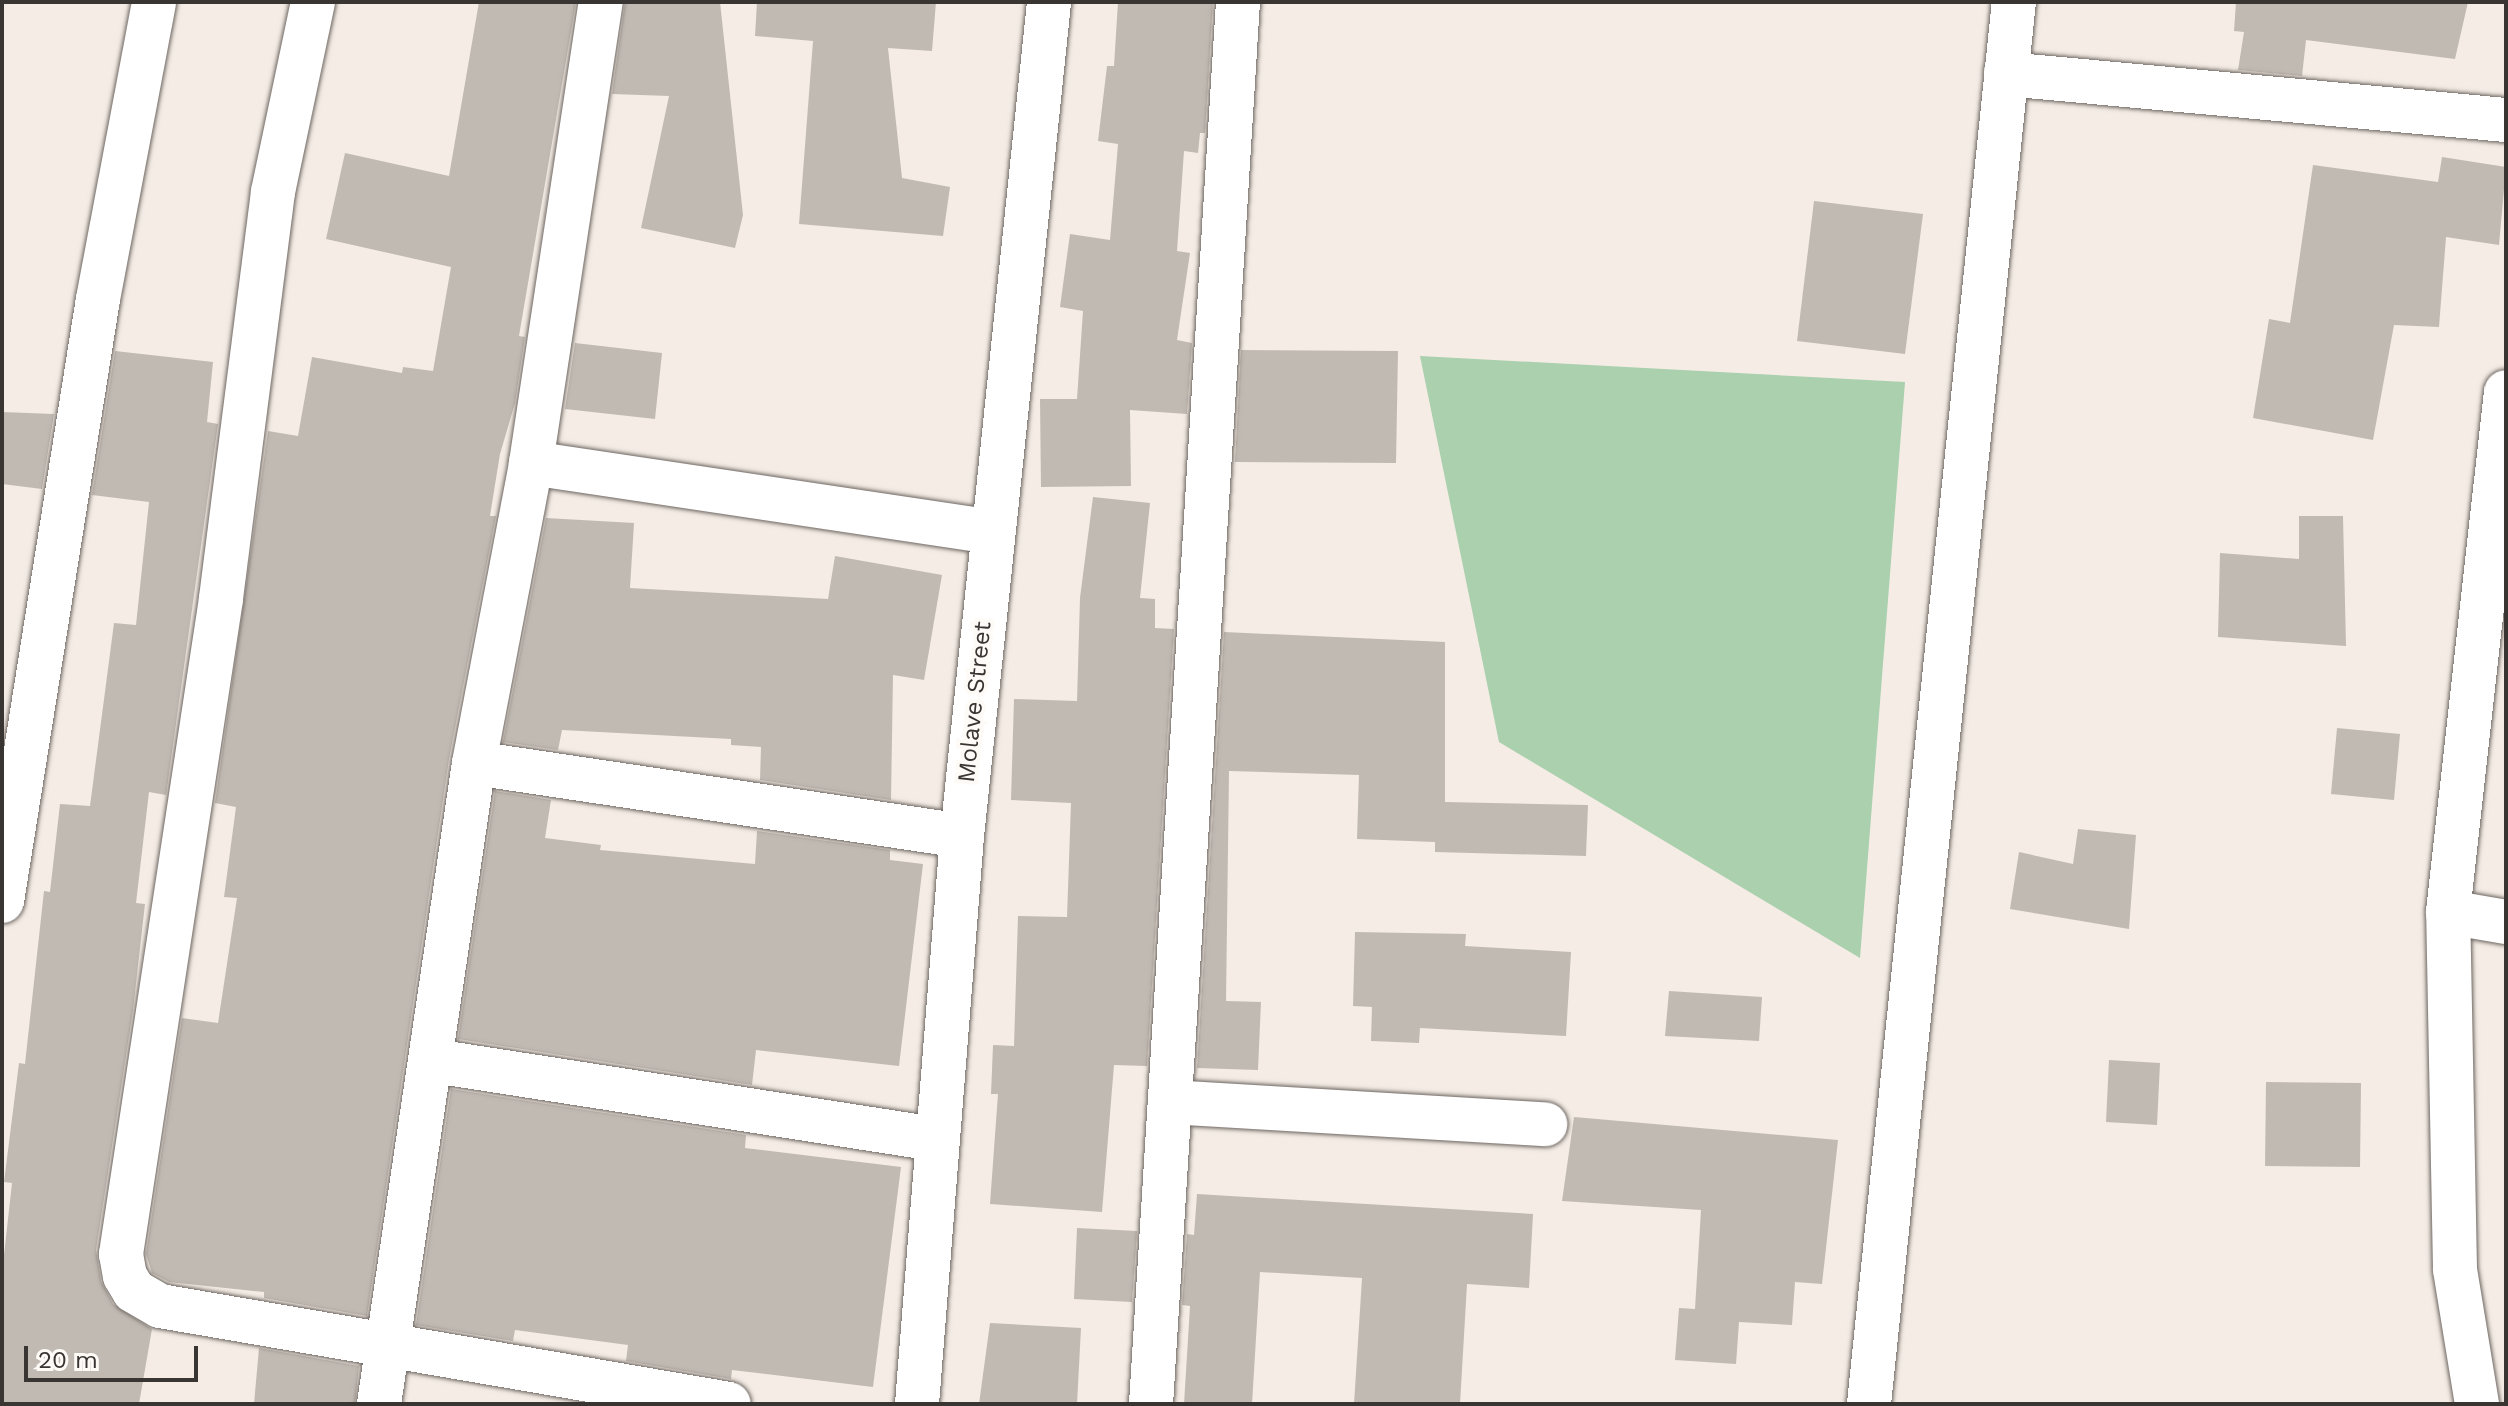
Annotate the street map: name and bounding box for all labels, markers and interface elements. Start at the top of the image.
street label: Molave Street [952,620,998,784]
scale bar [28,1330,202,1380]
text: 20 m [38,1346,98,1374]

